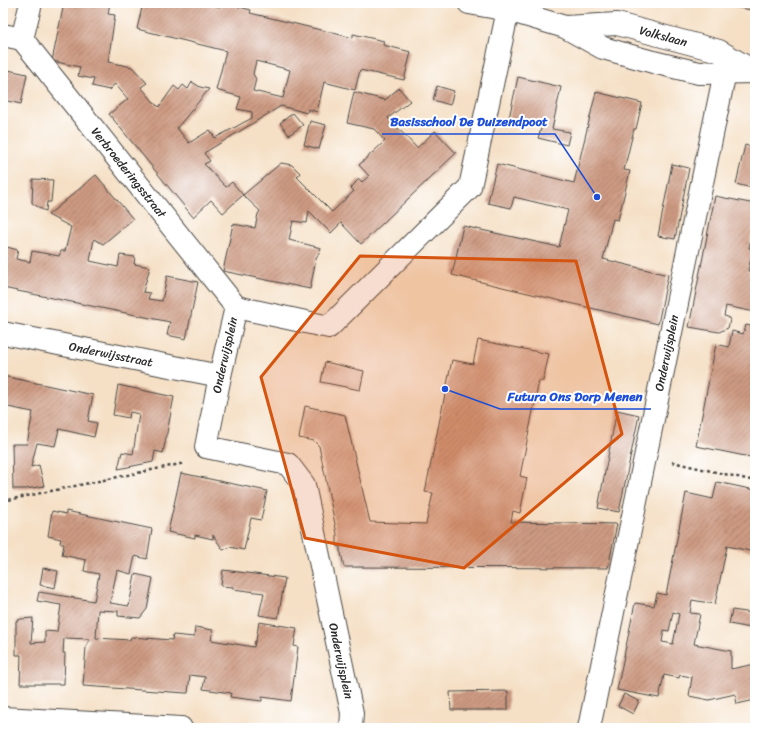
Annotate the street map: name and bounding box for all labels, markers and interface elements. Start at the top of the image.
street label: Volkslaan [637,19,690,53]
callout: Basisschool De Duizendpoot [382,109,555,134]
text: Basisschool De Duizendpoot [390,110,548,133]
street label: Verbroederingsstraat [85,122,173,224]
street label: Onderwijsplein [648,312,685,393]
street label: Onderwijsplein [206,314,244,395]
street label: Onderwijsstraat [67,335,155,373]
callout: Futura Ons Dorp Menen [500,384,651,409]
text: Futura Ons Dorp Menen [507,385,643,408]
street label: Onderwijsplein [322,621,360,702]

